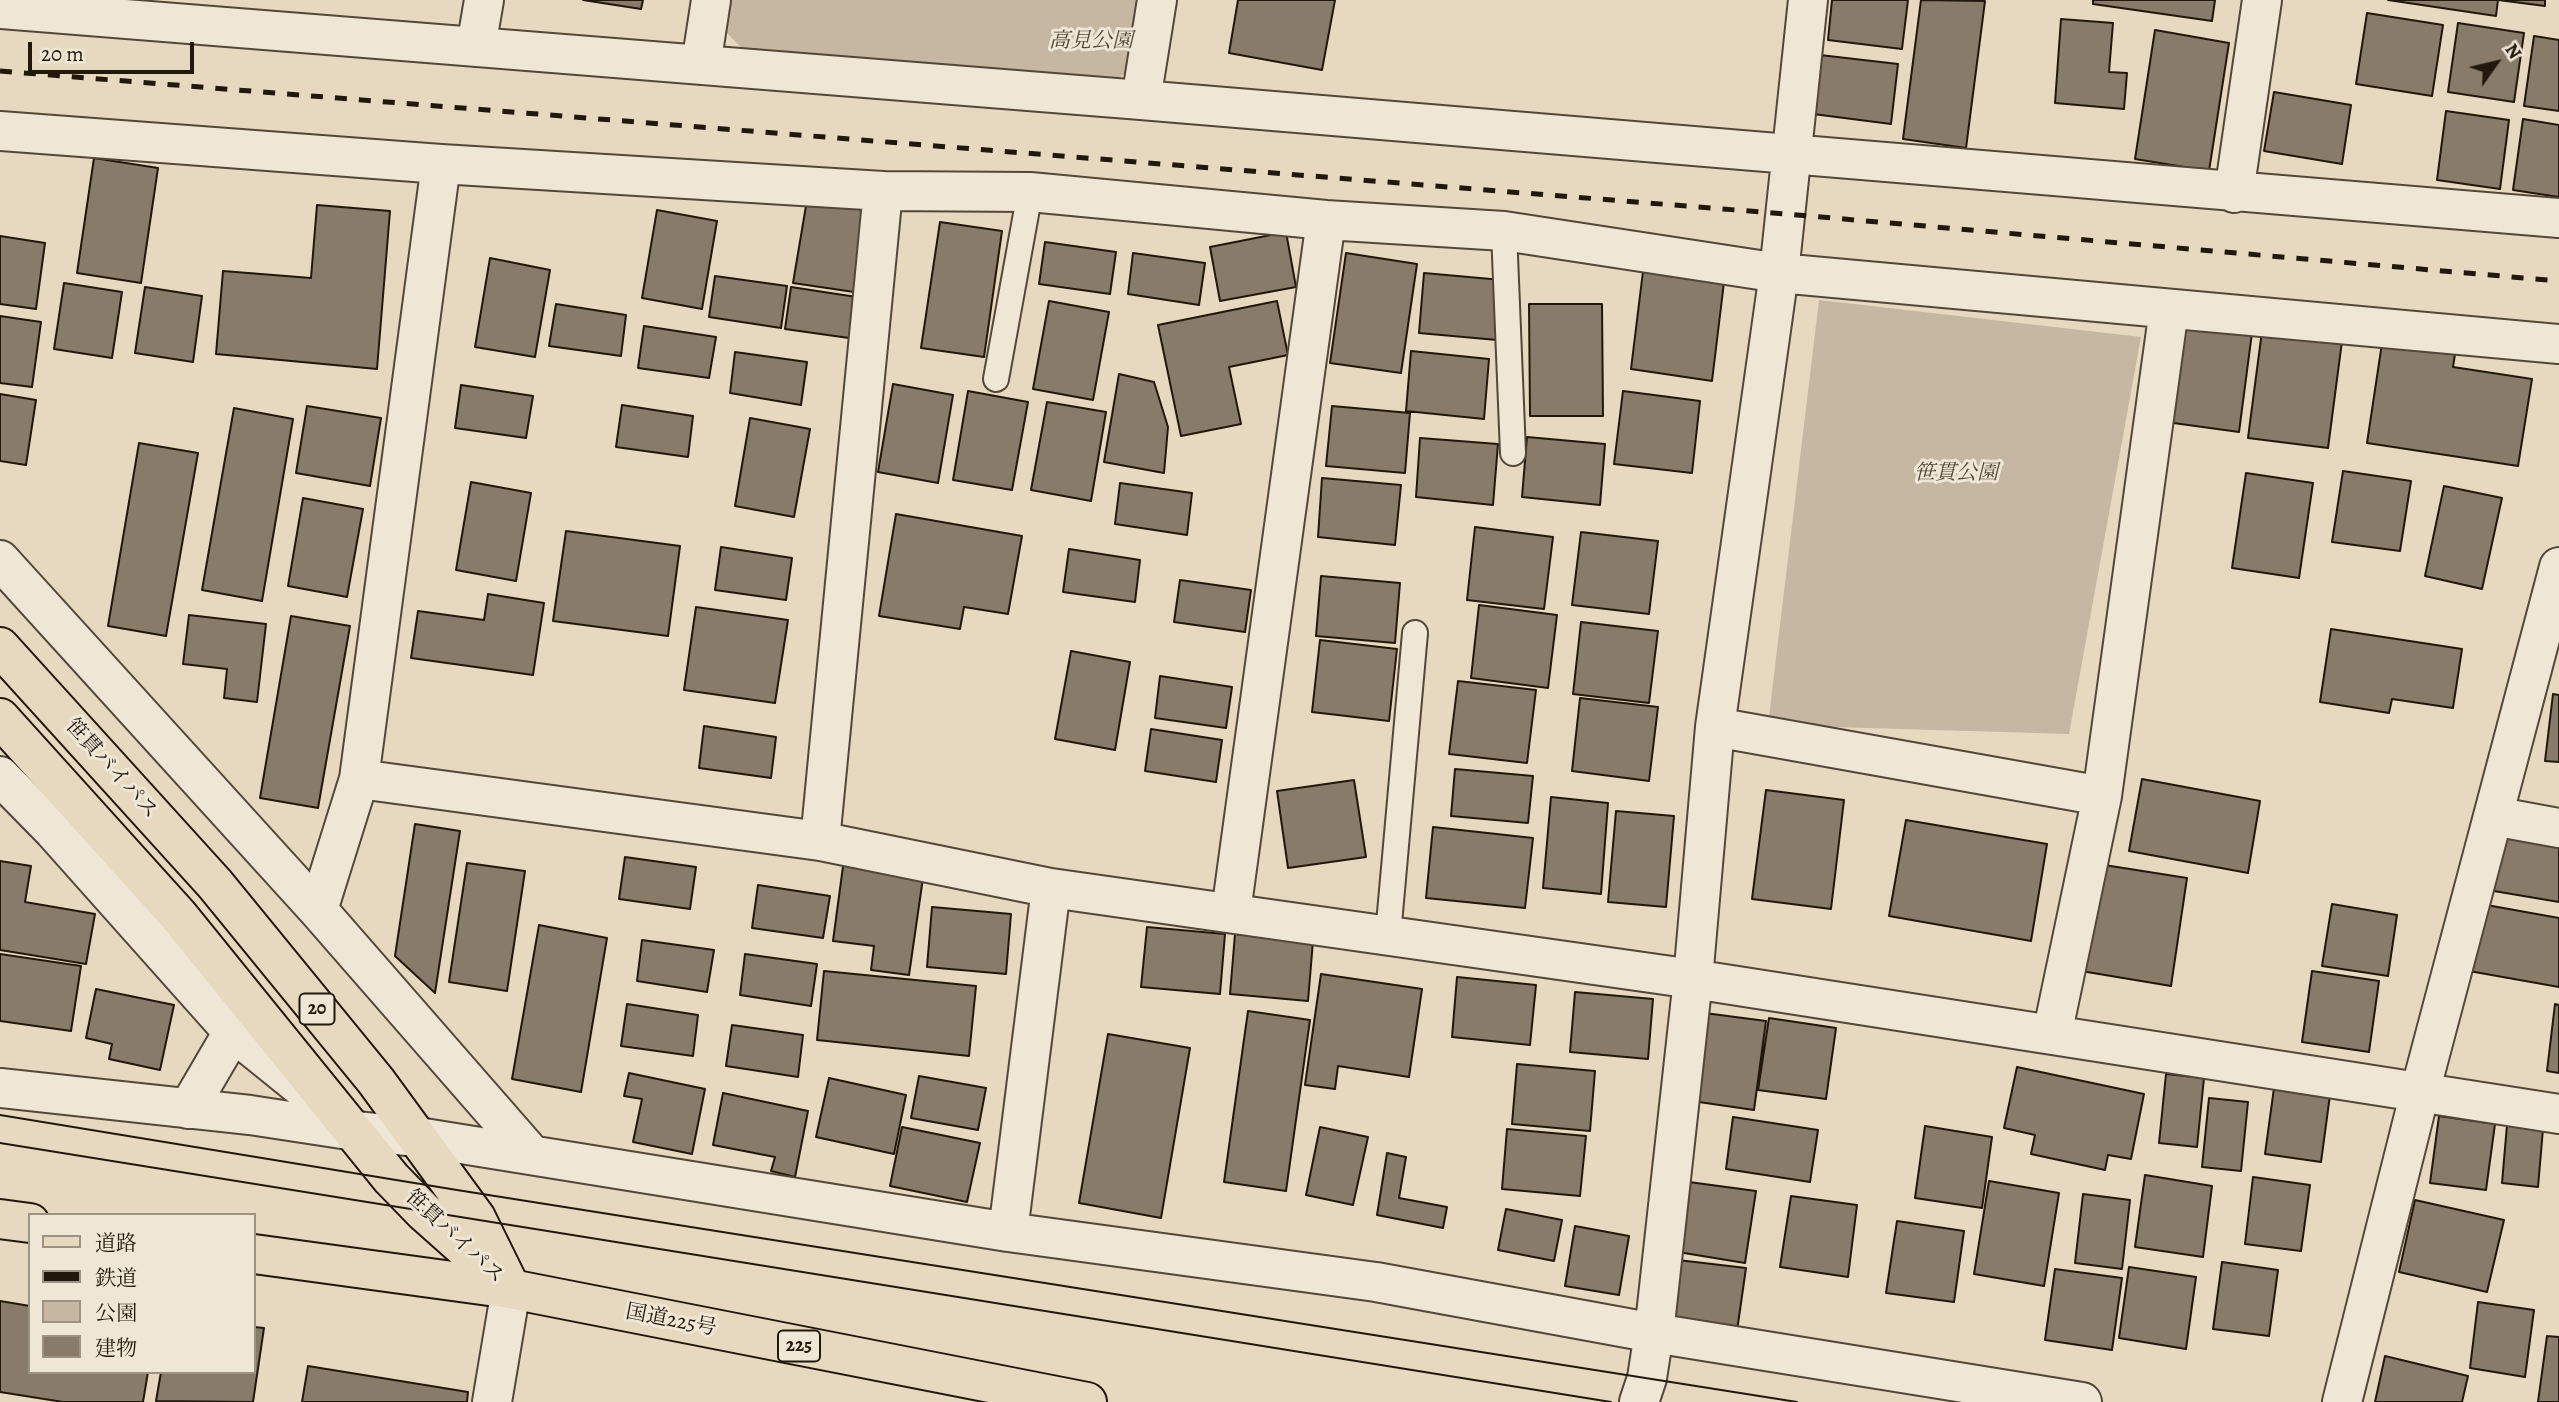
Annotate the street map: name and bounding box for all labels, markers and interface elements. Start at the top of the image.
scale bar [32,28,198,72]
north arrow [2461,28,2531,98]
park label: 高見公園 [1049,29,1133,55]
text: N [2499,38,2528,64]
text: 20 m [41,40,84,68]
park label: 笹貫公園 [1914,461,1998,487]
street label: 笹貫バイパス [59,714,163,824]
road number: 20 [300,993,334,1024]
street label: 笹貫バイパス [399,1185,509,1289]
legend [28,1213,256,1374]
text: 道路 [95,1229,137,1257]
text: 鉄道 [95,1264,137,1292]
text: 公園 [95,1299,137,1327]
street label: 国道225号 [623,1300,719,1342]
road number: 225 [778,1330,820,1362]
text: 建物 [95,1334,137,1362]

